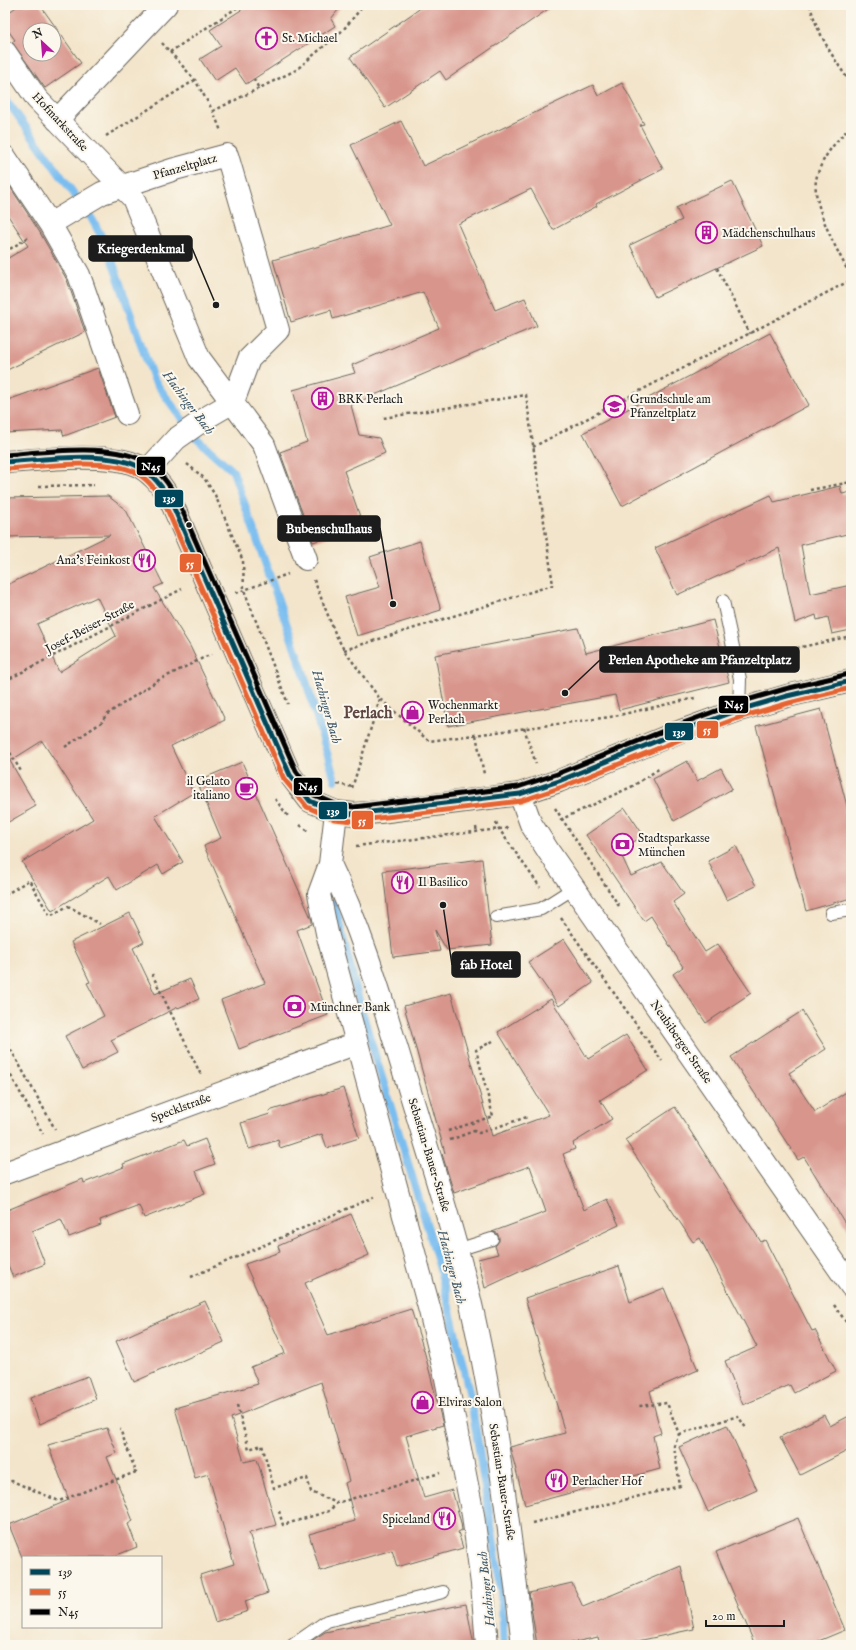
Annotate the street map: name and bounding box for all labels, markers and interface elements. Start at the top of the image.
north arrow [22,22,62,62]
text: N [30,25,46,43]
church icon: St. Michael [253,25,279,51]
place label: St. Michael [282,31,338,46]
street label: Hofmarkstraße [29,89,92,155]
street label: Pfanzeltplatz [151,151,219,184]
building icon: Mädchenschulhaus [693,220,719,246]
place label: Mädchenschulhaus [722,226,815,241]
callout: Kriegerdenkmal [89,236,192,261]
text: Kriegerdenkmal [97,241,185,258]
water label: Hachinger Bach [157,367,218,439]
building icon: BRK Perlach [309,386,335,412]
place label: BRK Perlach [338,392,404,407]
place label: Grundschule am Pfanzeltplatz [630,392,711,422]
school or university icon: Grundschule am Pfanzeltplatz [602,393,628,419]
line badge: N45 [136,456,166,476]
text: N45 [141,460,160,474]
line badge: 139 [154,489,184,508]
text: 139 [162,492,176,506]
callout: Bubenschulhaus [278,516,380,541]
unlabelled marker [184,520,194,530]
text: Bubenschulhaus [286,521,373,538]
restaurant icon: Ana's Feinkost [132,547,158,573]
place label: Ana's Feinkost [55,553,130,568]
line badge: 55 [179,553,202,573]
text: 55 [186,557,194,571]
street label: Josef-Beiser-Straße [41,597,138,659]
callout: Perlen Apotheke am Pfanzeltplatz [600,647,799,672]
text: Perlen Apotheke am Pfanzeltplatz [608,652,792,669]
water label: Hachinger Bach [306,667,345,747]
line badge: N45 [718,695,749,714]
place label: Wochenmarkt Perlach [428,698,498,727]
text: N45 [724,698,743,712]
shop icon: Wochenmarkt Perlach [399,699,425,725]
district label: Perlach [344,704,393,724]
line badge: 55 [696,720,719,739]
line badge: 139 [664,722,694,741]
text: 55 [703,723,711,737]
text: 139 [672,726,686,740]
place label: il Gelato italiano [187,774,231,803]
cafe icon: il Gelato italiano [233,775,259,801]
line badge: N45 [293,777,323,796]
text: N45 [298,780,317,794]
line badge: 139 [318,801,348,820]
text: 139 [326,805,340,819]
line badge: 55 [351,810,374,830]
text: 55 [358,814,366,828]
place label: Stadtsparkasse München [638,831,710,860]
bank icon: Stadtsparkasse München [610,832,636,858]
restaurant icon: Il Basilico [389,869,415,895]
place label: Il Basilico [418,875,468,890]
callout: fab Hotel [452,952,520,977]
text: fab Hotel [460,957,512,974]
bank icon: Münchner Bank [282,994,308,1020]
street label: Neubiberger Straße [647,997,716,1087]
place label: Münchner Bank [310,1000,391,1015]
street label: Specklstraße [149,1090,214,1127]
street label: Sebastian-Bauer-Straße [405,1096,454,1214]
water label: Hachinger Bach [432,1227,469,1307]
shop icon: Elviras Salon [410,1389,436,1415]
place label: Elviras Salon [438,1395,502,1410]
street label: Sebastian-Bauer-Straße [485,1422,519,1542]
restaurant icon: Perlacher Hof [544,1468,570,1494]
place label: Perlacher Hof [572,1474,645,1489]
restaurant icon: Spiceland [432,1506,458,1532]
place label: Spiceland [382,1512,431,1528]
water label: Hachinger Bach [475,1550,501,1629]
legend [22,1556,162,1628]
text: 139 [58,1565,72,1580]
text: 55 [58,1585,67,1600]
scale bar [706,1602,784,1628]
text: N45 [58,1605,79,1620]
text: 20 m [712,1609,735,1624]

